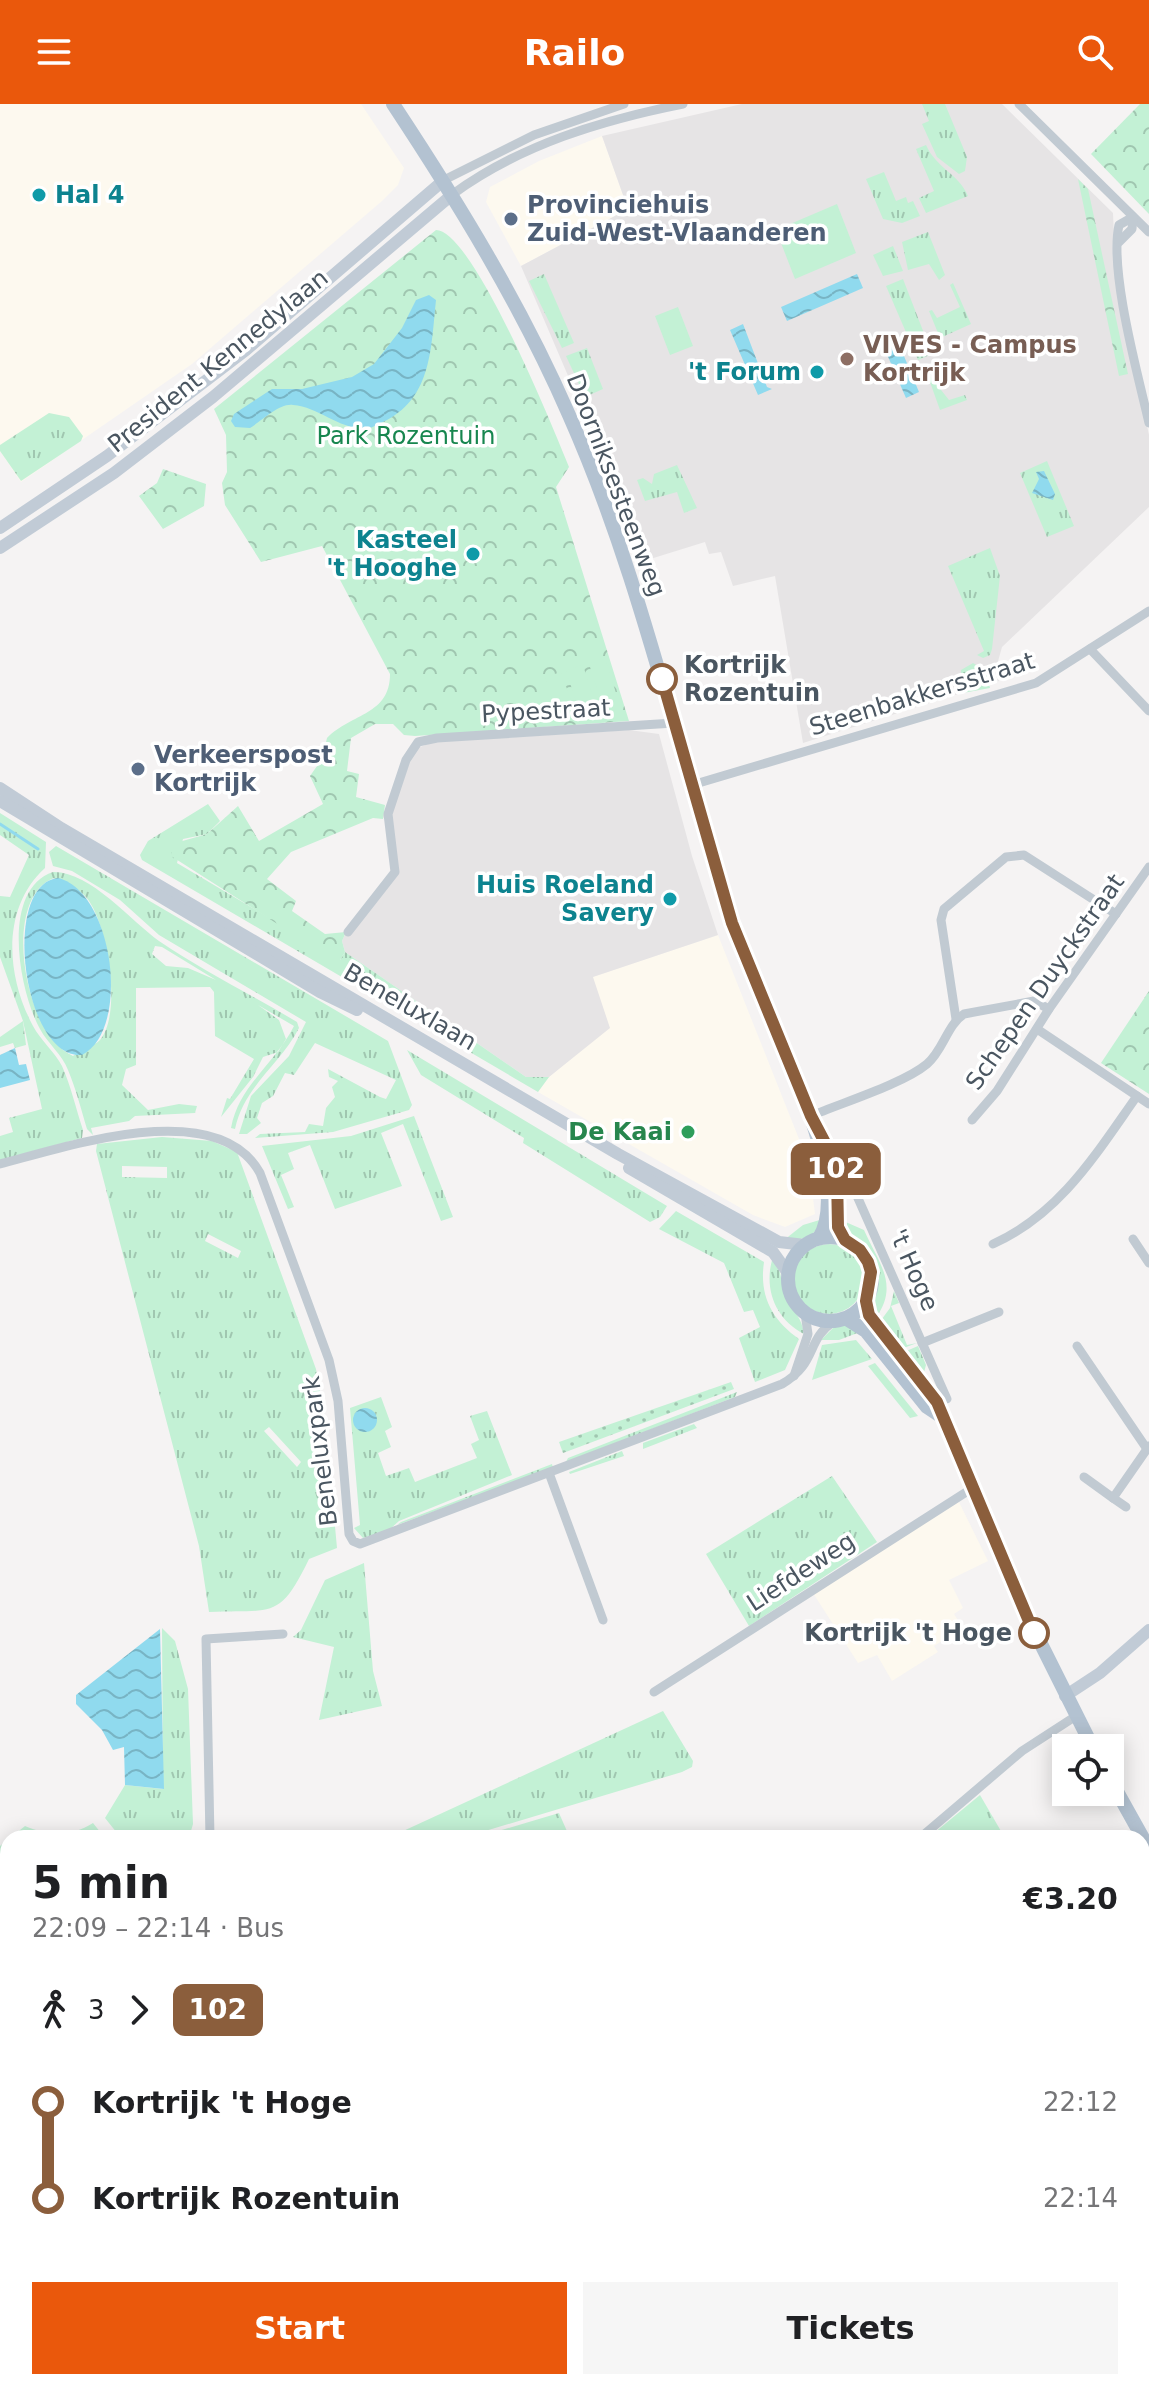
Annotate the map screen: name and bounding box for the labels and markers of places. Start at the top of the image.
place label: Hal 4 [55,181,125,209]
marker: Hal 4 [30,186,48,204]
place label: Provinciehuis Zuid-West-Vlaanderen [527,191,827,247]
marker: Provinciehuis Zuid-West-Vlaanderen [502,210,520,228]
place label: VIVES - Campus Kortrijk [863,331,1077,387]
marker: VIVES - Campus Kortrijk [838,350,856,368]
place label: 't Forum [688,358,801,386]
marker: 't Forum [808,363,826,381]
place label: Kasteel 't Hooghe [326,526,457,582]
marker: Kasteel 't Hooghe [464,545,482,563]
place label: Kortrijk Rozentuin [684,651,820,707]
marker: Kortrijk Rozentuin [647,664,677,694]
place label: Verkeerspost Kortrijk [154,741,333,797]
marker: Verkeerspost Kortrijk [129,760,147,778]
place label: Huis Roeland Savery [476,871,654,927]
marker: Huis Roeland Savery [661,890,679,908]
place label: De Kaai [568,1118,672,1146]
marker: De Kaai [679,1123,697,1141]
marker: Kortrijk 't Hoge [1019,1618,1049,1648]
place label: Kortrijk 't Hoge [804,1619,1012,1647]

